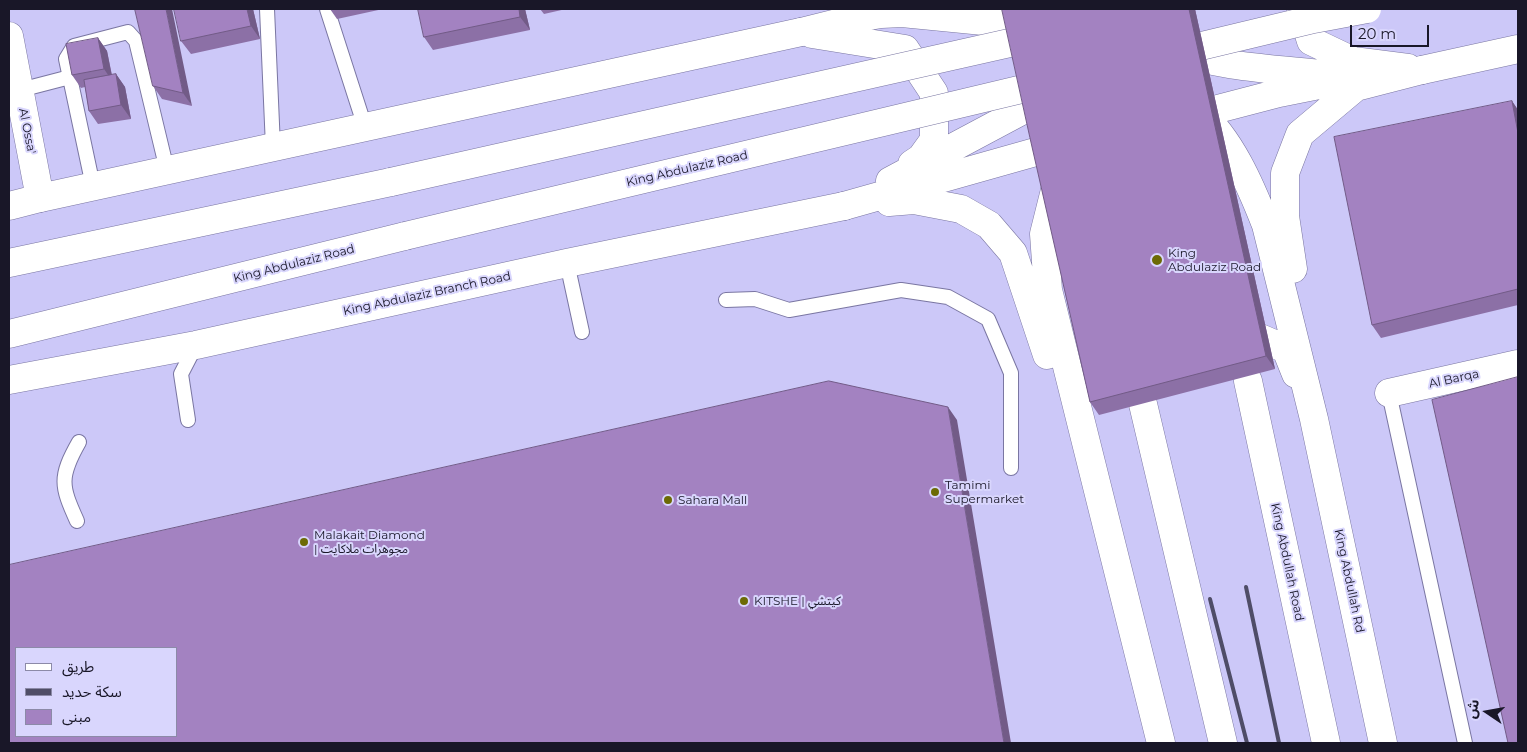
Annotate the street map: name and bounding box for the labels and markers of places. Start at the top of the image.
place label: King Abdulaziz Road [1168,246,1261,274]
marker: King Abdulaziz Road [1150,253,1164,267]
place label: Tamimi Supermarket [945,478,1024,506]
marker: Tamimi Supermarket [929,486,941,498]
place label: Sahara Mall [678,493,747,507]
marker: Sahara Mall [662,494,674,506]
place label: Malakait Diamond | مجوهرات ملاكايت [314,528,425,556]
marker: Malakait Diamond | مجوهرات ملاكايت [298,536,310,548]
place label: KITSHE | كيتشي [754,594,841,608]
marker: KITSHE | كيتشي [738,595,750,607]

